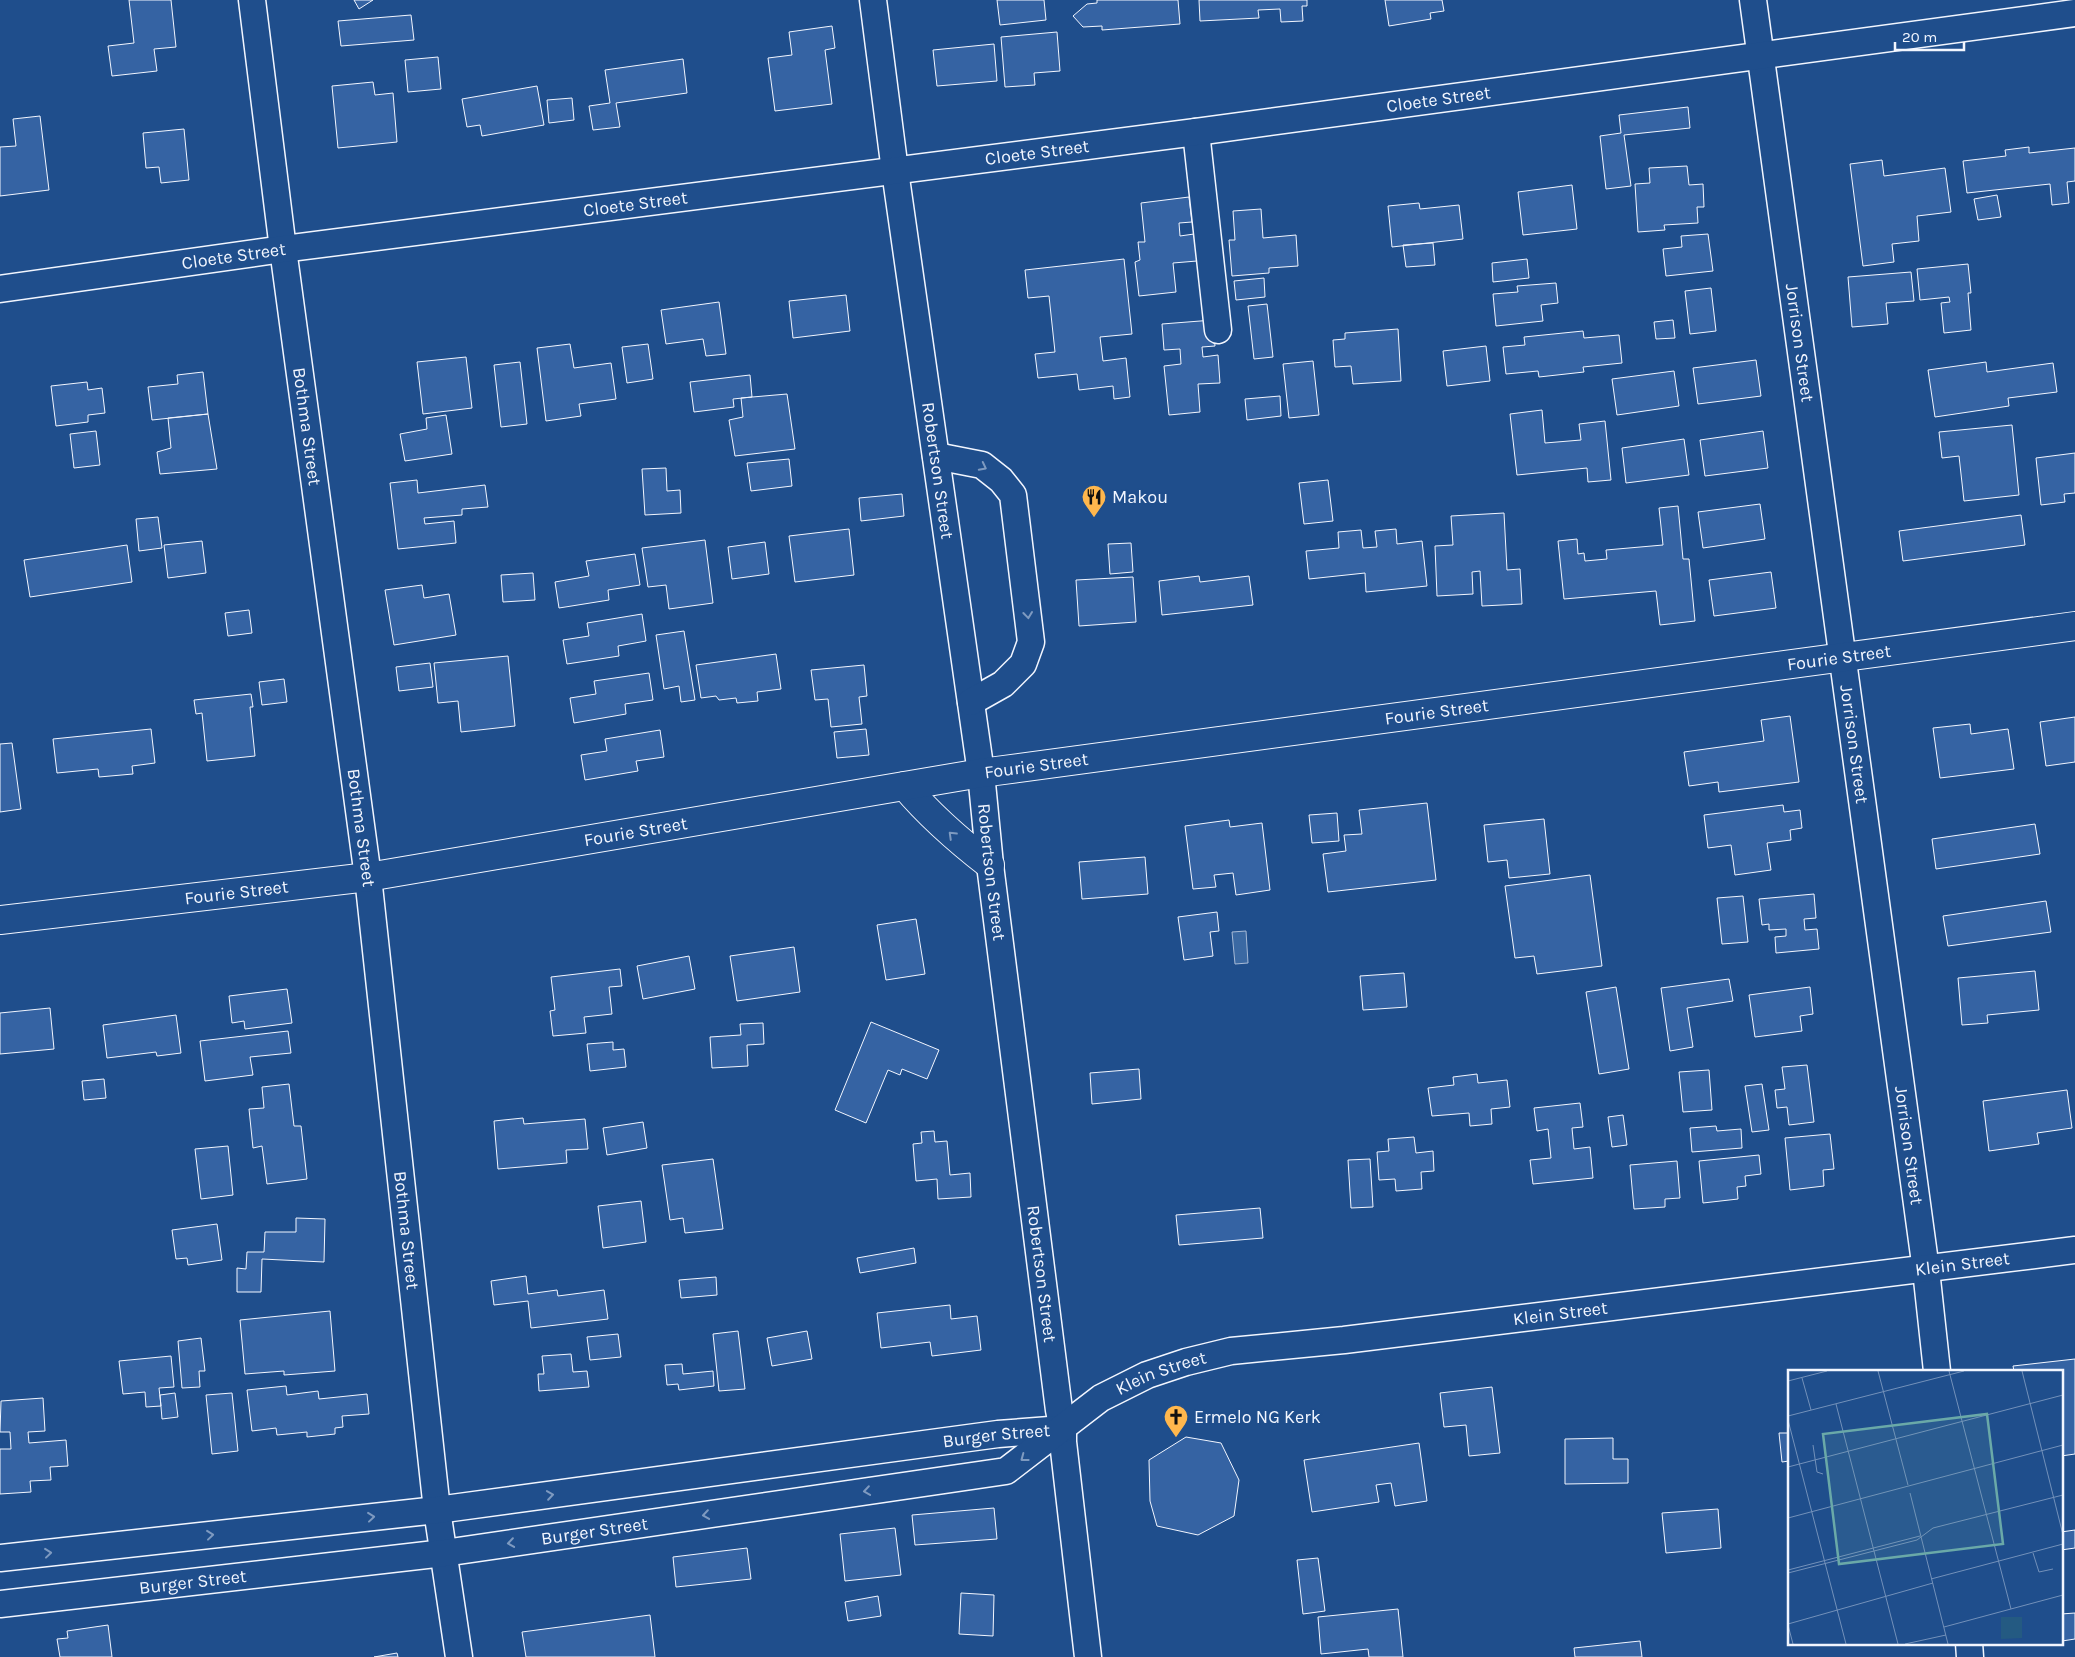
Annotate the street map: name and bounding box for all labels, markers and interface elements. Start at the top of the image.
scale bar [1895,20,1964,52]
text: 20 m [1902,28,1937,46]
street label: Cloete Street [1385,81,1492,117]
street label: Cloete Street [984,135,1091,170]
street label: Cloete Street [582,186,689,221]
street label: Cloete Street [180,238,287,274]
street label: Jorrison Street [1781,282,1819,404]
street label: Bothma Street [288,366,326,487]
street label: Robertson Street [917,401,958,541]
one-way arrow [977,461,986,471]
restaurant icon: Makou [1081,484,1107,518]
place label: Makou [1112,486,1168,508]
one-way arrow [1022,611,1033,619]
street label: Fourie Street [1786,640,1893,676]
street label: Jorrison Street [1835,683,1873,805]
street label: Fourie Street [1383,694,1490,730]
street label: Fourie Street [983,748,1090,783]
street label: Bothma Street [342,767,380,888]
street label: Robertson Street [973,802,1010,942]
street label: Fourie Street [582,812,689,851]
one-way arrow [949,832,958,841]
street label: Fourie Street [183,875,290,909]
street label: Jorrison Street [1890,1085,1928,1206]
street label: Bothma Street [389,1170,424,1291]
street label: Robertson Street [1022,1204,1061,1344]
street label: Klein Street [1914,1247,2011,1281]
street label: Klein Street [1512,1297,1609,1330]
street label: Klein Street [1112,1346,1209,1400]
inset map [1788,1370,2062,1644]
church icon: Ermelo NG Kerk [1163,1404,1189,1438]
place label: Ermelo NG Kerk [1194,1406,1321,1428]
street label: Burger Street [941,1419,1051,1452]
one-way arrow [1020,1452,1030,1461]
one-way arrow [863,1486,871,1496]
one-way arrow [546,1490,554,1500]
one-way arrow [702,1509,711,1519]
one-way arrow [368,1512,376,1523]
street label: Burger Street [539,1512,650,1550]
one-way arrow [206,1530,214,1541]
one-way arrow [507,1537,515,1548]
one-way arrow [45,1548,53,1559]
street label: Burger Street [138,1565,248,1599]

